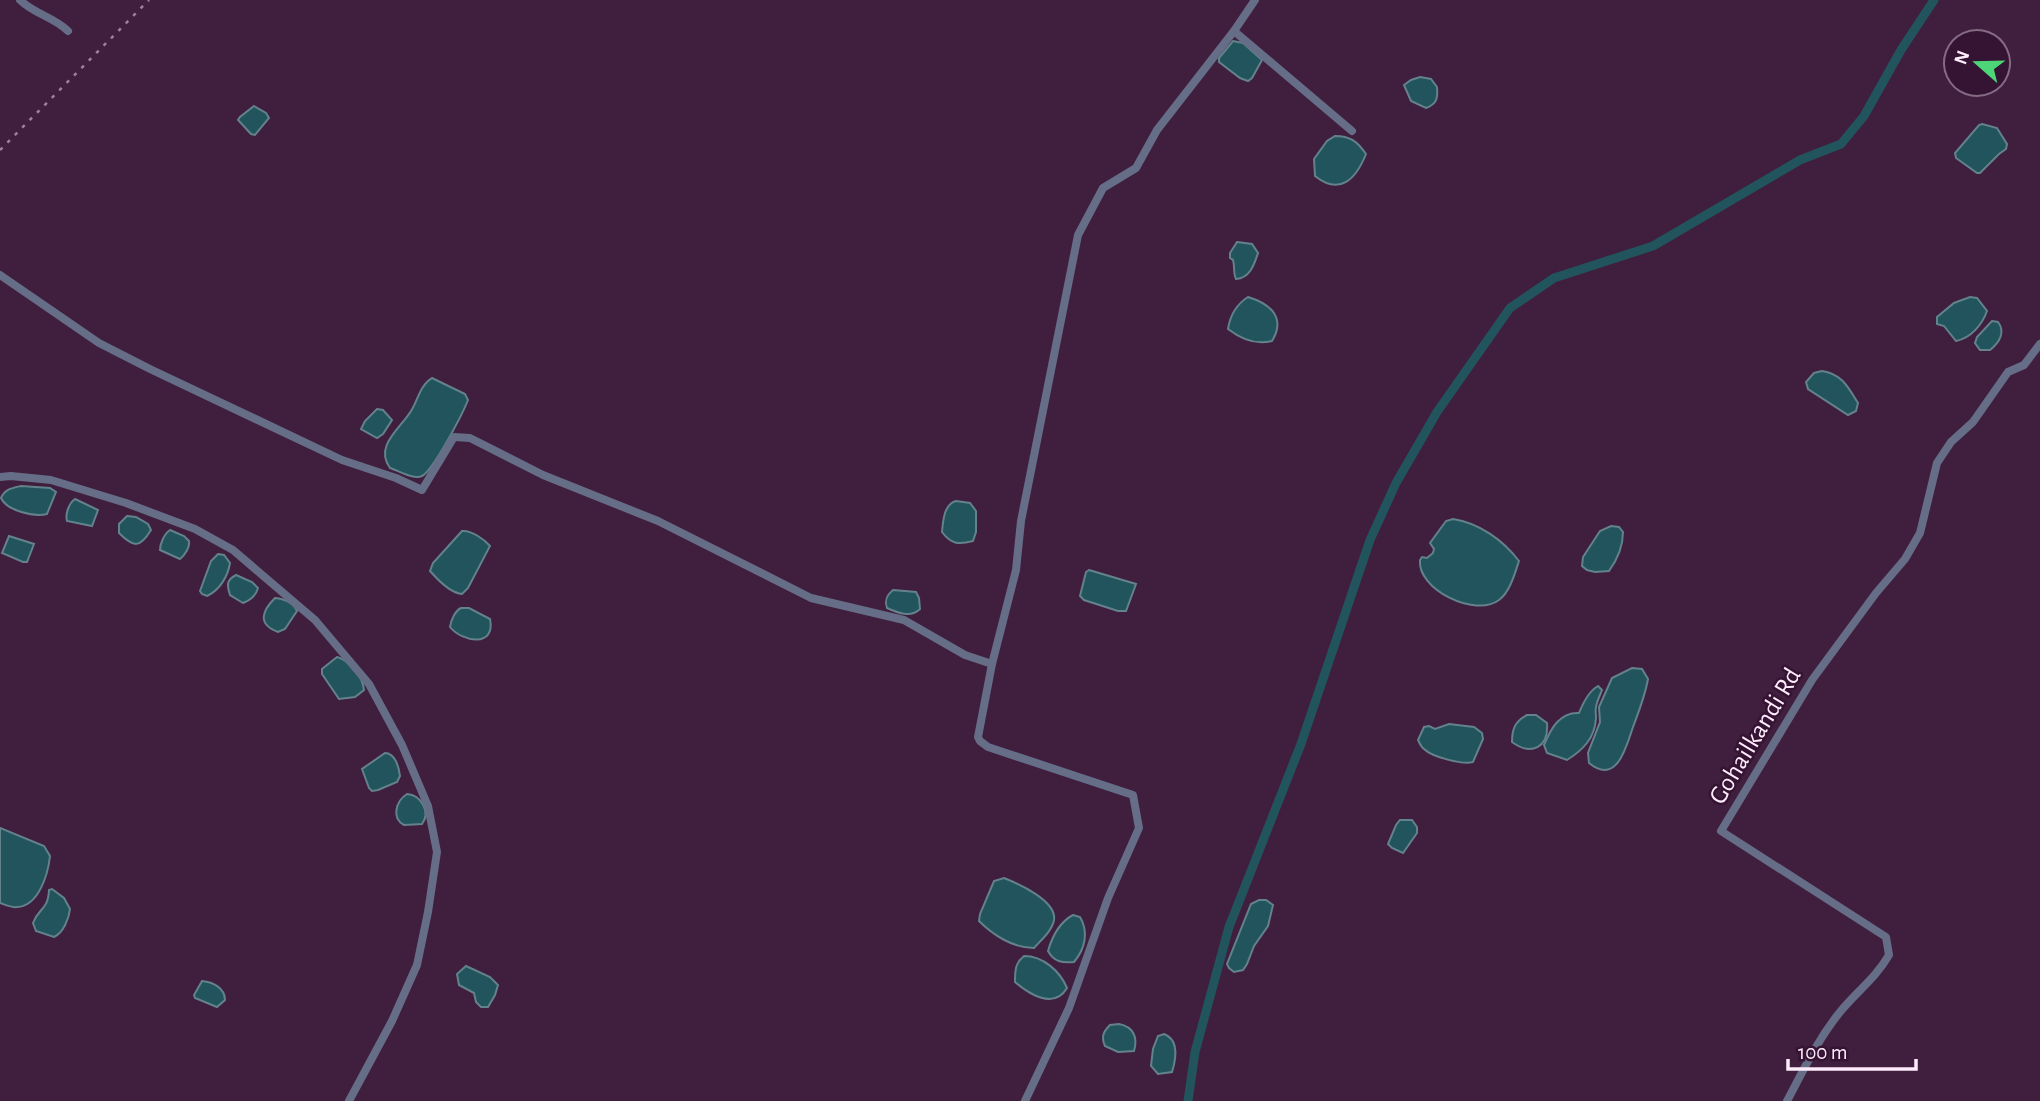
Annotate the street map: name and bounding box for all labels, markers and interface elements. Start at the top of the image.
north arrow [1942,28,2012,98]
text: N [1951,48,1974,67]
street label: Gohailkandi Rd [1704,663,1806,809]
scale bar [1788,1028,1916,1072]
text: 100 m [1798,1042,1848,1063]

